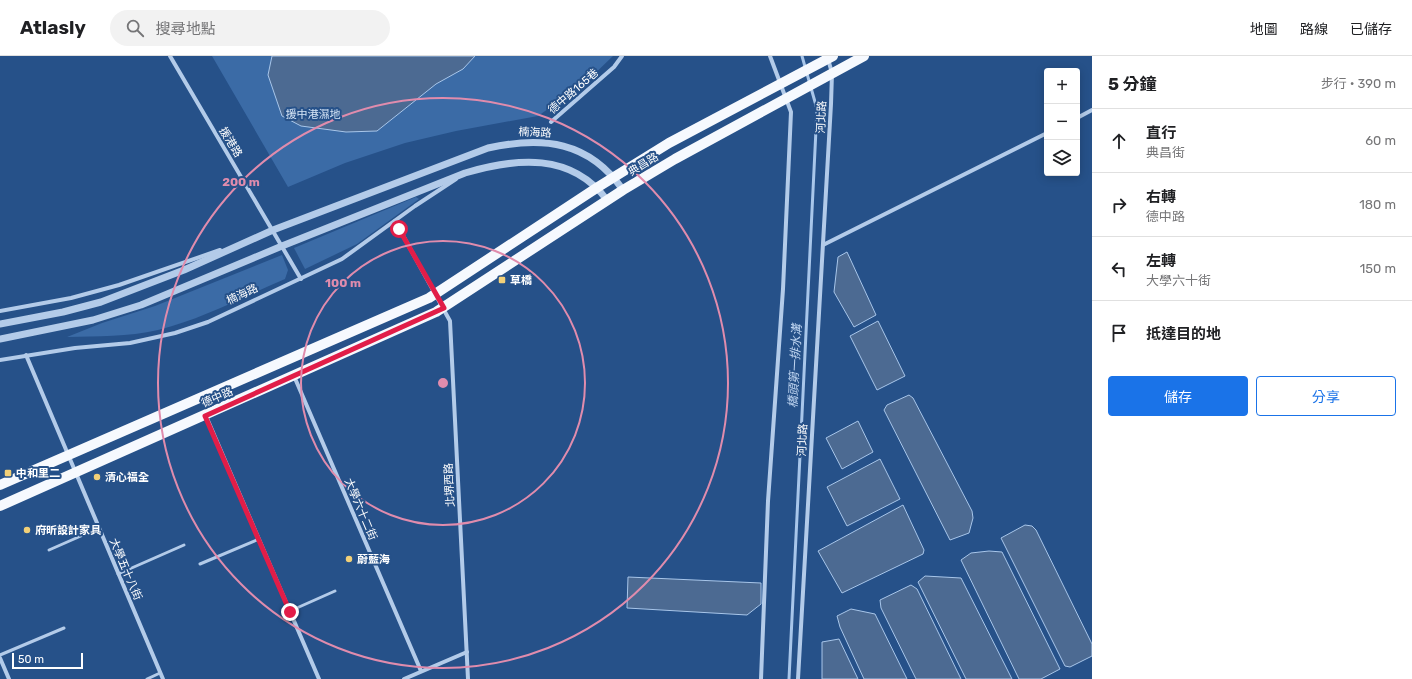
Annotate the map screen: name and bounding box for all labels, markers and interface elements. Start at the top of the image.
search box [110,10,390,46]
text: Atlasly [20,16,86,39]
icon: search [124,17,146,39]
text: 搜尋地點 [156,20,216,38]
text: 地圖 [1250,21,1278,38]
text: 路線 [1300,21,1328,38]
text: 已儲存 [1350,21,1392,38]
street label: 德中路165巷 [546,66,601,117]
map controls [1044,68,1080,176]
button: + [1044,68,1080,104]
text: 5 分鐘 [1108,74,1157,94]
text: 步行 · 390 m [1321,76,1396,91]
street label: 河北路 [814,100,829,134]
button: − [1044,104,1080,140]
park label: 援中港濕地 [286,108,341,121]
text: 直行 [1146,124,1176,142]
street label: 援港路 [217,125,245,160]
street label: 楠海路 [518,125,552,140]
icon: ahead [1108,130,1130,152]
text: 60 m [1365,133,1396,148]
button: layers [1044,140,1080,176]
text: 典昌街 [1146,145,1185,160]
street label: 典昌路 [626,150,661,178]
text: 200 m [222,175,260,189]
text: 右轉 [1146,188,1176,206]
icon: right [1108,194,1130,216]
text: 180 m [1359,197,1396,212]
text: 德中路 [1146,209,1185,224]
route start [390,220,408,238]
text: 左轉 [1146,252,1176,270]
icon: left [1108,258,1130,280]
text: 150 m [1360,261,1396,276]
text: 大學六十街 [1146,273,1211,288]
place label: 草橋 [510,274,532,287]
marker: 草橋 [497,275,507,285]
text: 100 m [325,276,361,290]
street label: 楠海路 [225,282,260,307]
water label: 橋頭第一排水溝 [786,322,804,408]
icon: arrive [1108,322,1130,344]
text: 抵達目的地 [1146,325,1221,343]
centre of rings [436,376,450,390]
button: 儲存 [1108,376,1248,416]
button: 分享 [1256,376,1396,416]
street label: 德中路 [199,385,235,410]
street label: 河北路 [795,423,810,457]
street label: 北堺西路 [442,463,457,507]
place label: 中和里二 [16,467,60,480]
marker: 中和里二 [3,468,13,478]
place label: 清心福全 [105,471,149,484]
marker: 清心福全 [92,472,102,482]
street label: 大學六十二街 [342,476,379,542]
place label: 府昕設計家具 [35,524,102,537]
marker: 府昕設計家具 [22,525,32,535]
street label: 大學五十八街 [107,536,144,602]
place label: 蔚藍海 [357,553,390,566]
marker: 蔚藍海 [344,554,354,564]
route end [281,603,299,621]
scale bar [12,651,83,670]
text: 50 m [18,653,44,666]

